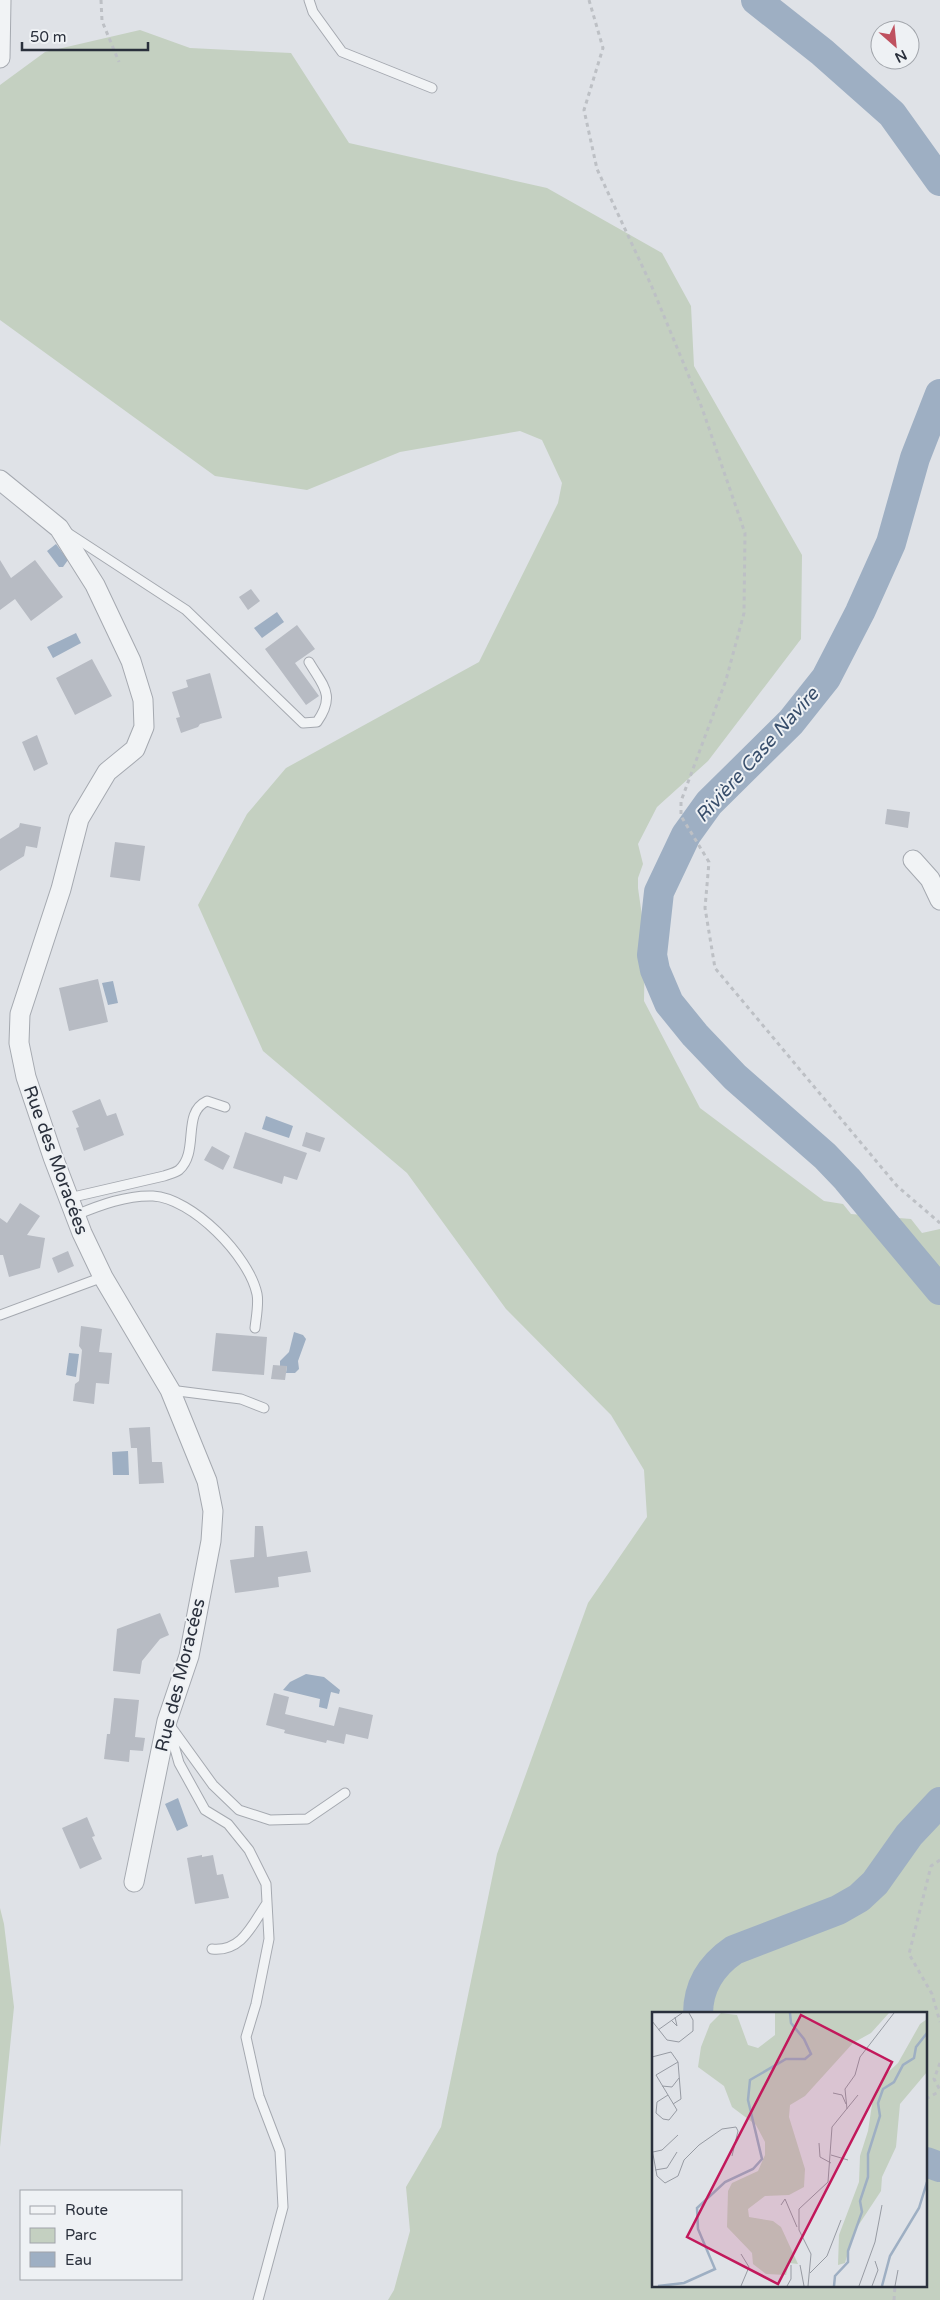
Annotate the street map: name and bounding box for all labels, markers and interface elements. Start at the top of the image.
scale bar [22,20,149,52]
north arrow [870,20,920,70]
text: 50 m [30,28,67,46]
text: N [892,46,910,66]
water label: Rivière Case Navire [691,682,824,827]
street label: Rue des Moracées [19,1082,93,1238]
street label: Rue des Moracées [150,1596,210,1754]
inset map [652,2012,928,2288]
legend [20,2190,182,2280]
text: Route [65,2201,108,2219]
text: Parc [65,2226,97,2244]
text: Eau [65,2251,92,2269]

